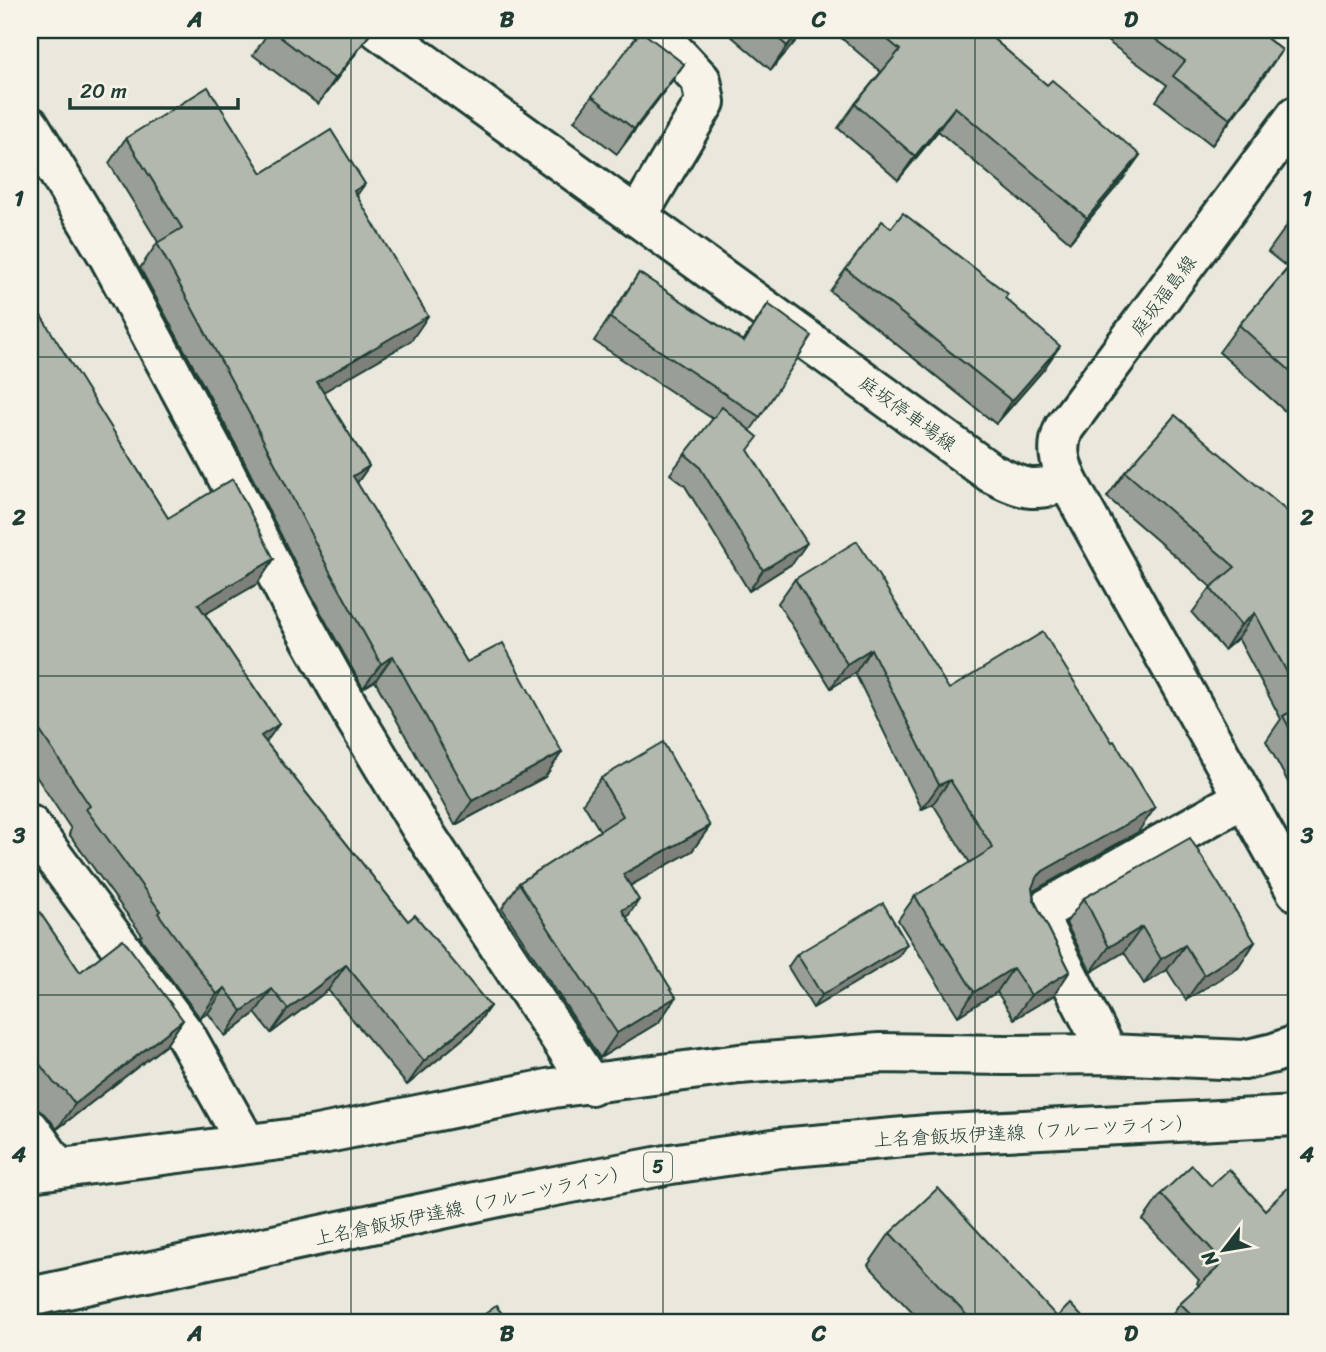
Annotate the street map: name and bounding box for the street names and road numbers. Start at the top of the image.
street label: 庭坂福島線 [1122,247,1205,343]
street label: 庭坂停車場線 [852,367,964,460]
street label: 上名倉飯坂伊達線（フルーツライン） [872,1107,1196,1156]
road number: 5 [644,1152,672,1182]
street label: 上名倉飯坂伊達線（フルーツライン） [311,1156,633,1255]

